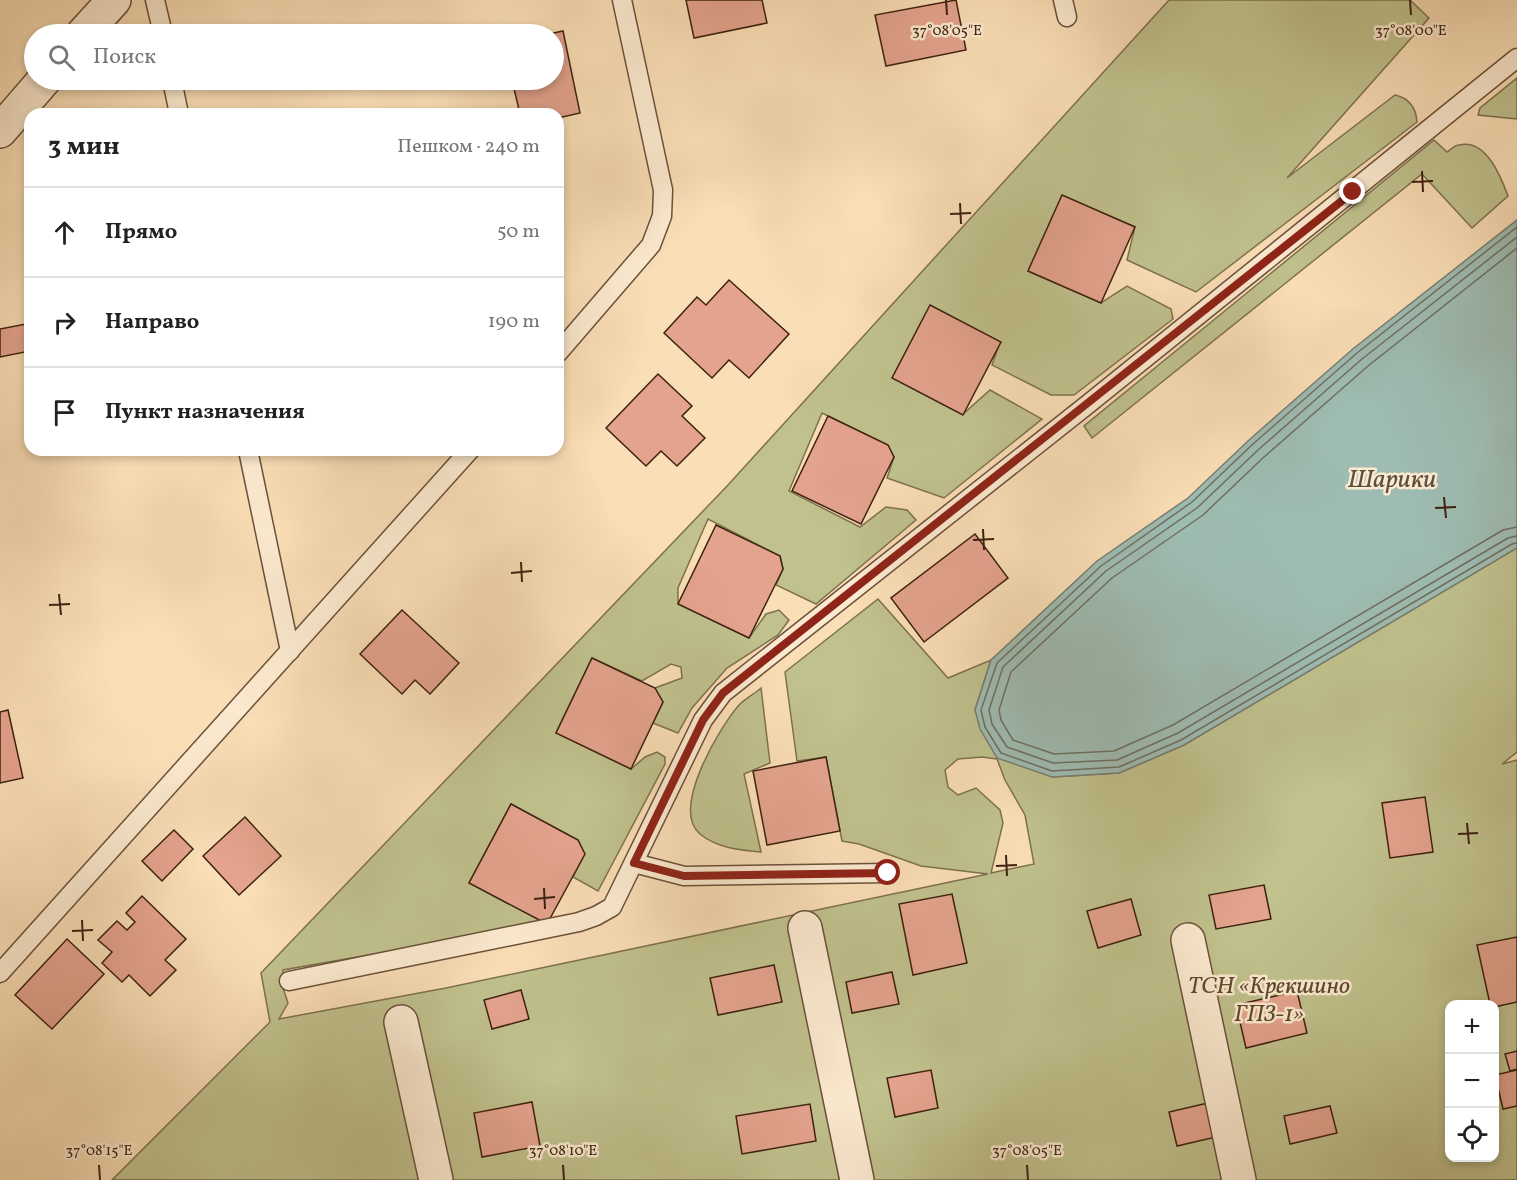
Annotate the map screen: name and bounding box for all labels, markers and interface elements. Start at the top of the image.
text: 37°08'05"E [912,21,982,42]
text: 37°08'00"E [1375,21,1447,42]
search box [24,24,564,90]
icon: search [45,41,78,74]
text: Поиск [93,42,156,73]
text: 3 мин [48,129,120,165]
text: Пешком · 240 m [397,133,540,161]
route end [1339,178,1365,204]
icon: ahead [48,216,81,249]
text: Прямо [105,217,177,248]
text: 50 m [497,218,540,246]
icon: right [48,306,81,339]
text: Направо [105,307,199,338]
text: 190 m [488,308,540,336]
icon: arrive [48,396,81,429]
text: Пункт назначения [105,397,305,428]
water label: Шарики [1348,462,1436,498]
route start [874,859,900,885]
park label: ТСН «Крекшино ГПЗ-1» [1188,970,1350,1032]
map controls [1445,1000,1499,1162]
button: + [1445,1000,1499,1054]
button: − [1445,1054,1499,1108]
button: locate [1445,1108,1499,1162]
text: 37°08'15"E [65,1141,133,1162]
text: 37°08'10"E [529,1141,597,1162]
text: 37°08'05"E [992,1141,1062,1162]

